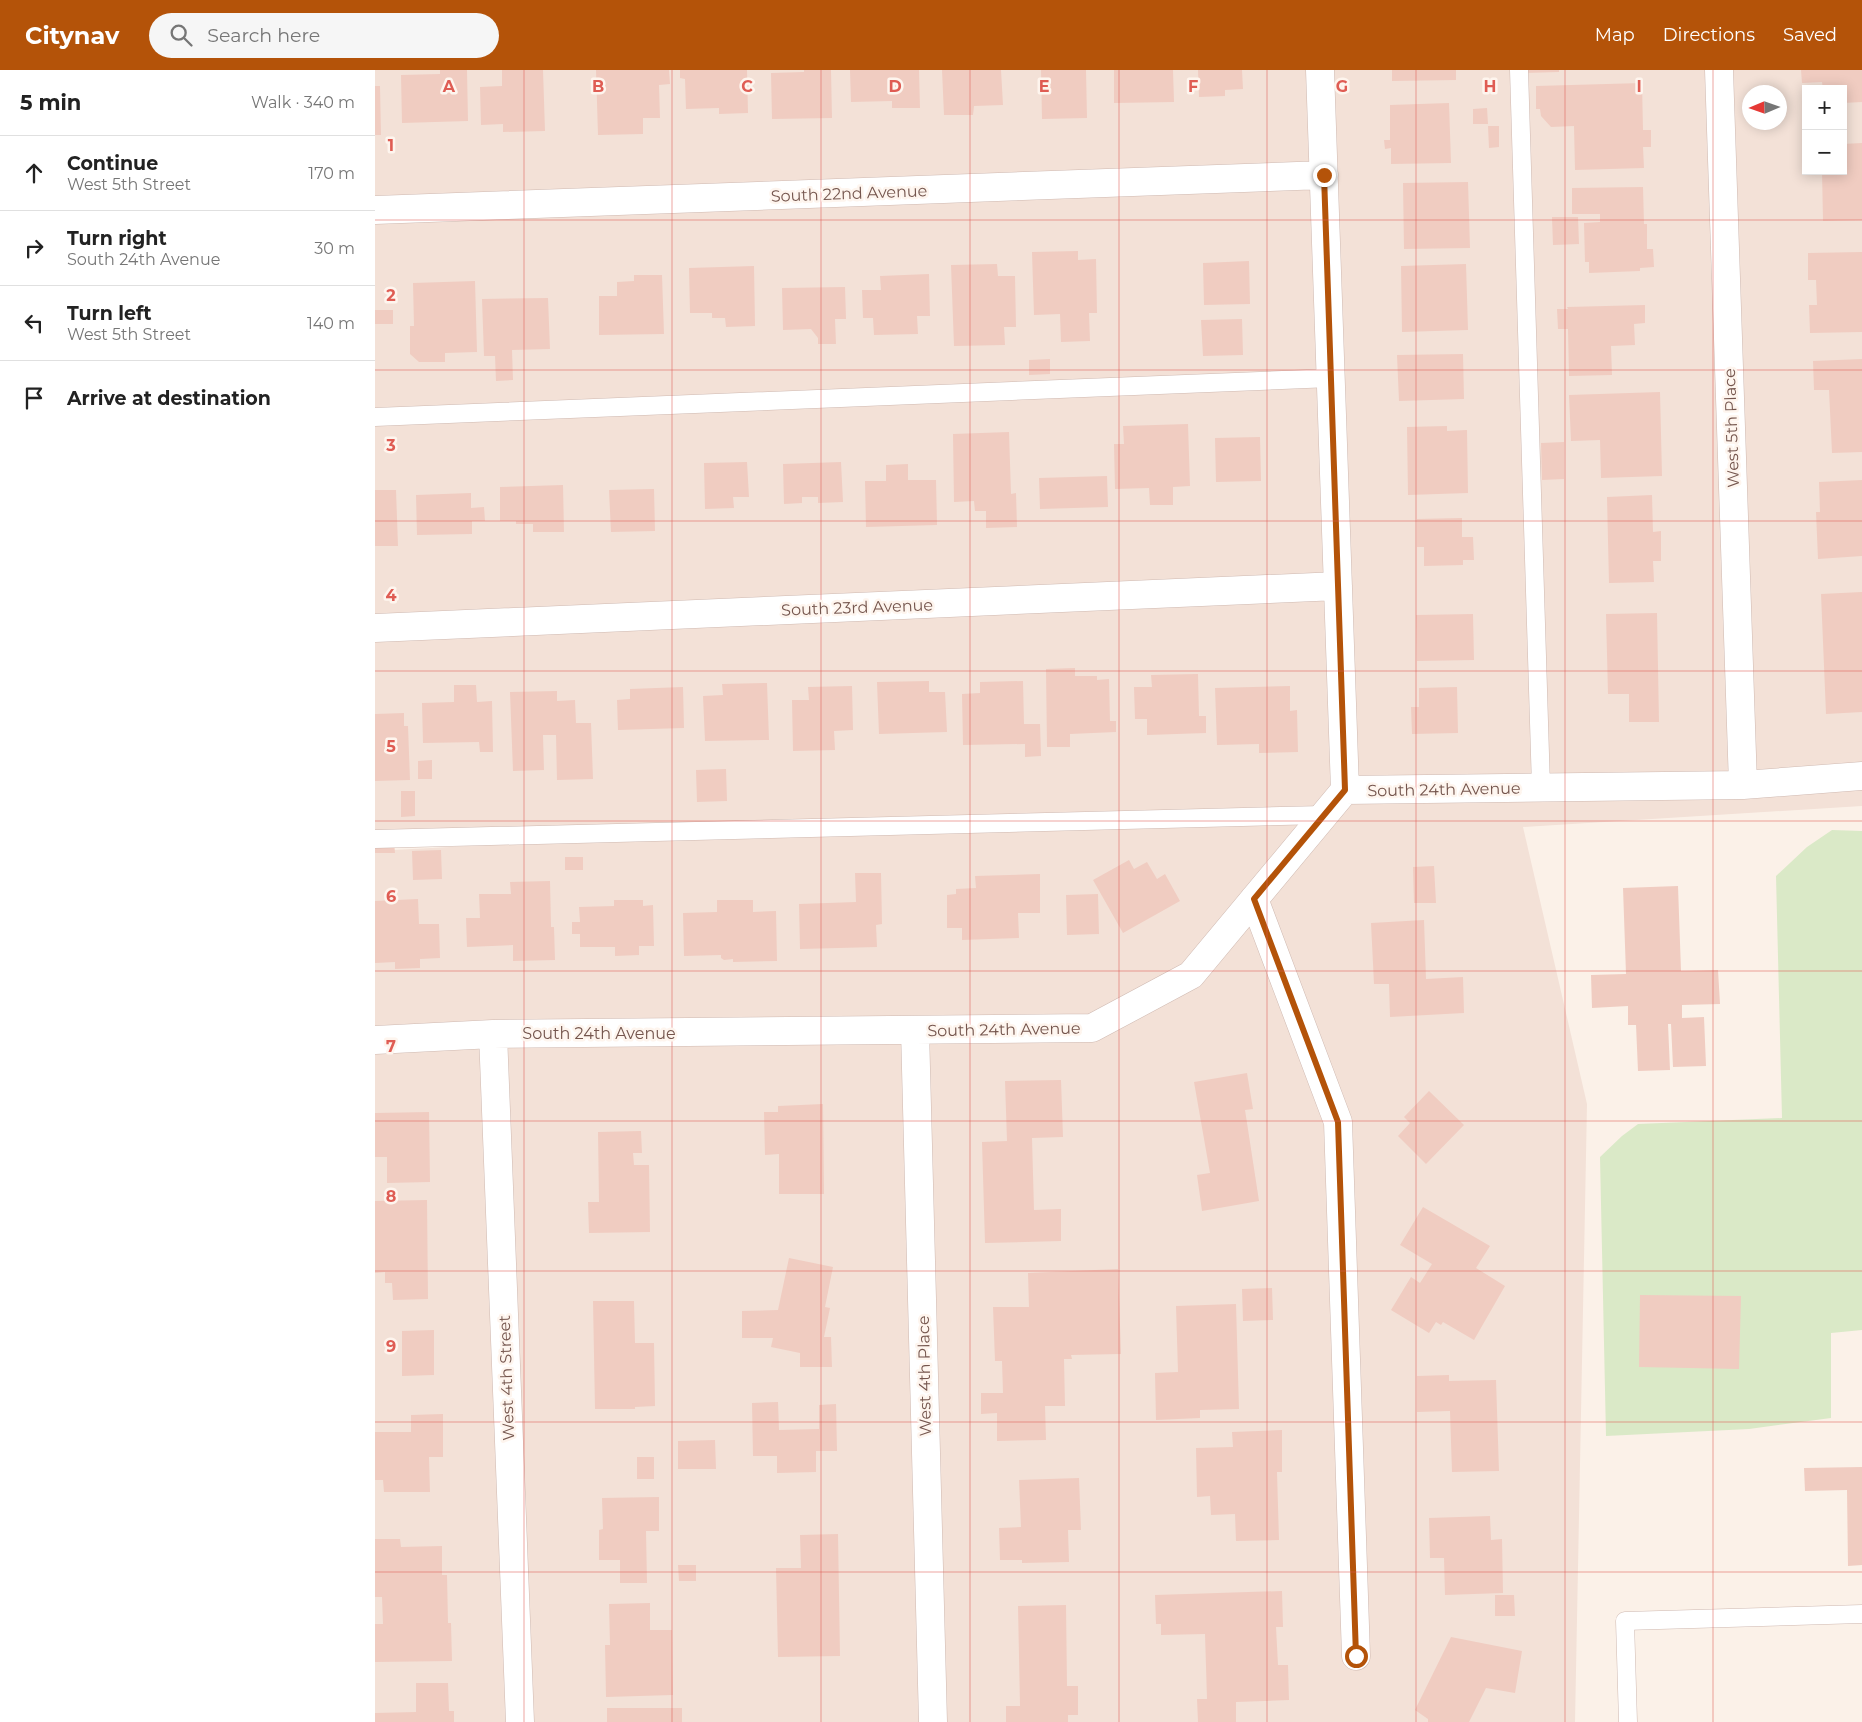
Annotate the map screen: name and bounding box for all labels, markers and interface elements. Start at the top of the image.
search box [149,13,499,58]
text: Citynav [25,21,119,50]
icon: search [167,21,195,49]
text: Search here [207,24,320,47]
text: Map [1595,24,1635,46]
text: Directions [1663,24,1755,46]
text: Saved [1783,24,1837,46]
text: A [442,77,456,96]
text: B [592,77,604,96]
text: C [741,77,753,96]
text: D [888,77,902,96]
text: E [1039,77,1049,96]
text: F [1188,77,1198,96]
text: G [1336,77,1348,96]
text: H [1484,77,1496,96]
text: I [1636,77,1642,96]
north arrow [1742,85,1787,130]
map controls [1802,85,1847,175]
button: + [1802,85,1847,130]
text: 5 min [20,90,81,115]
text: Walk · 340 m [251,93,355,112]
button: − [1802,130,1847,175]
text: 1 [388,136,394,155]
text: Continue [67,152,158,175]
icon: ahead [20,159,48,187]
text: 170 m [308,164,355,183]
route end [1313,164,1336,187]
text: West 5th Street [67,175,191,194]
street label: South 22nd Avenue [770,181,928,206]
text: Turn right [67,227,167,250]
icon: right [20,234,48,262]
text: 30 m [314,239,355,258]
text: South 24th Avenue [67,250,220,269]
text: 2 [386,286,396,305]
text: Turn left [67,302,152,325]
icon: left [20,309,48,337]
text: 140 m [307,314,355,333]
text: West 5th Street [67,325,191,344]
street label: West 5th Place [1720,368,1743,488]
icon: arrive [20,384,48,412]
text: Arrive at destination [67,387,271,410]
text: 3 [385,436,396,455]
text: 4 [385,586,397,605]
street label: South 23rd Avenue [781,595,933,620]
text: 5 [386,737,396,756]
street label: South 24th Avenue [1367,779,1521,800]
text: 6 [386,887,396,906]
street label: South 24th Avenue [927,1019,1081,1040]
street label: South 24th Avenue [522,1024,676,1043]
text: 7 [386,1037,396,1056]
text: 8 [386,1187,396,1206]
street label: West 4th Street [495,1314,518,1441]
street label: West 4th Place [914,1315,935,1437]
text: 9 [386,1337,396,1356]
route start [1345,1645,1368,1668]

